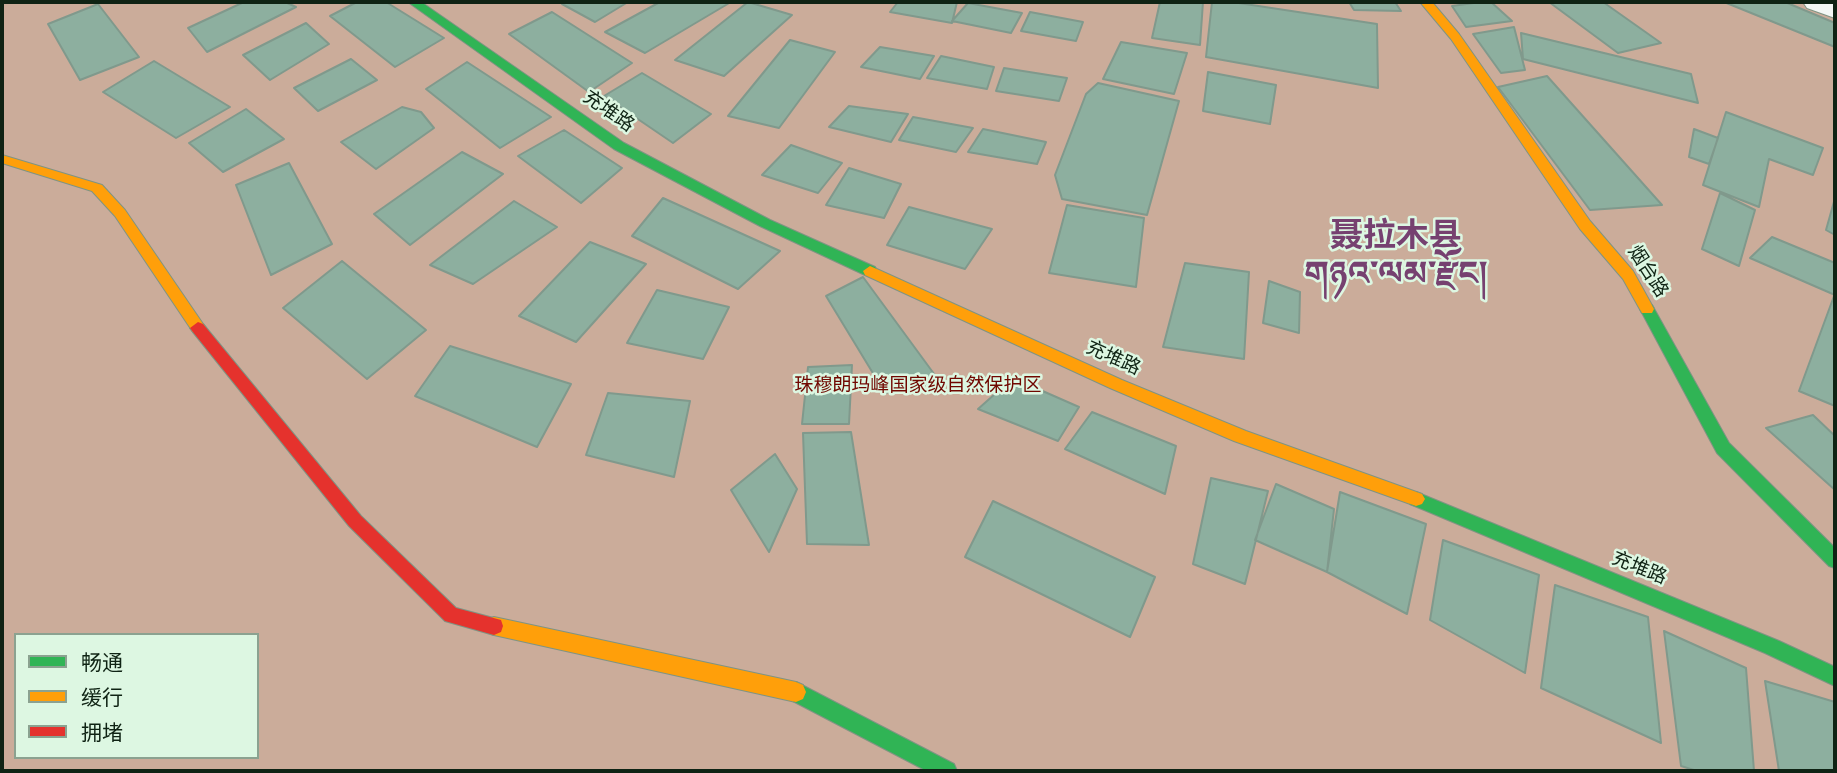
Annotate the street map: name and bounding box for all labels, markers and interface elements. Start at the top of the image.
street label: 充堆路 [578,86,638,138]
district label: 聂拉木县 གཉའ་ལམ་རྫོང། [1304,218,1488,296]
street label: 烟台路 [1622,242,1672,302]
street label: 充堆路 [1082,337,1144,381]
park label: 珠穆朗玛峰国家级自然保护区 [795,375,1041,397]
street label: 充堆路 [1608,548,1670,590]
legend [14,633,259,759]
text: 畅通 [81,648,123,678]
text: 缓行 [81,683,123,713]
text: 拥堵 [81,718,123,748]

